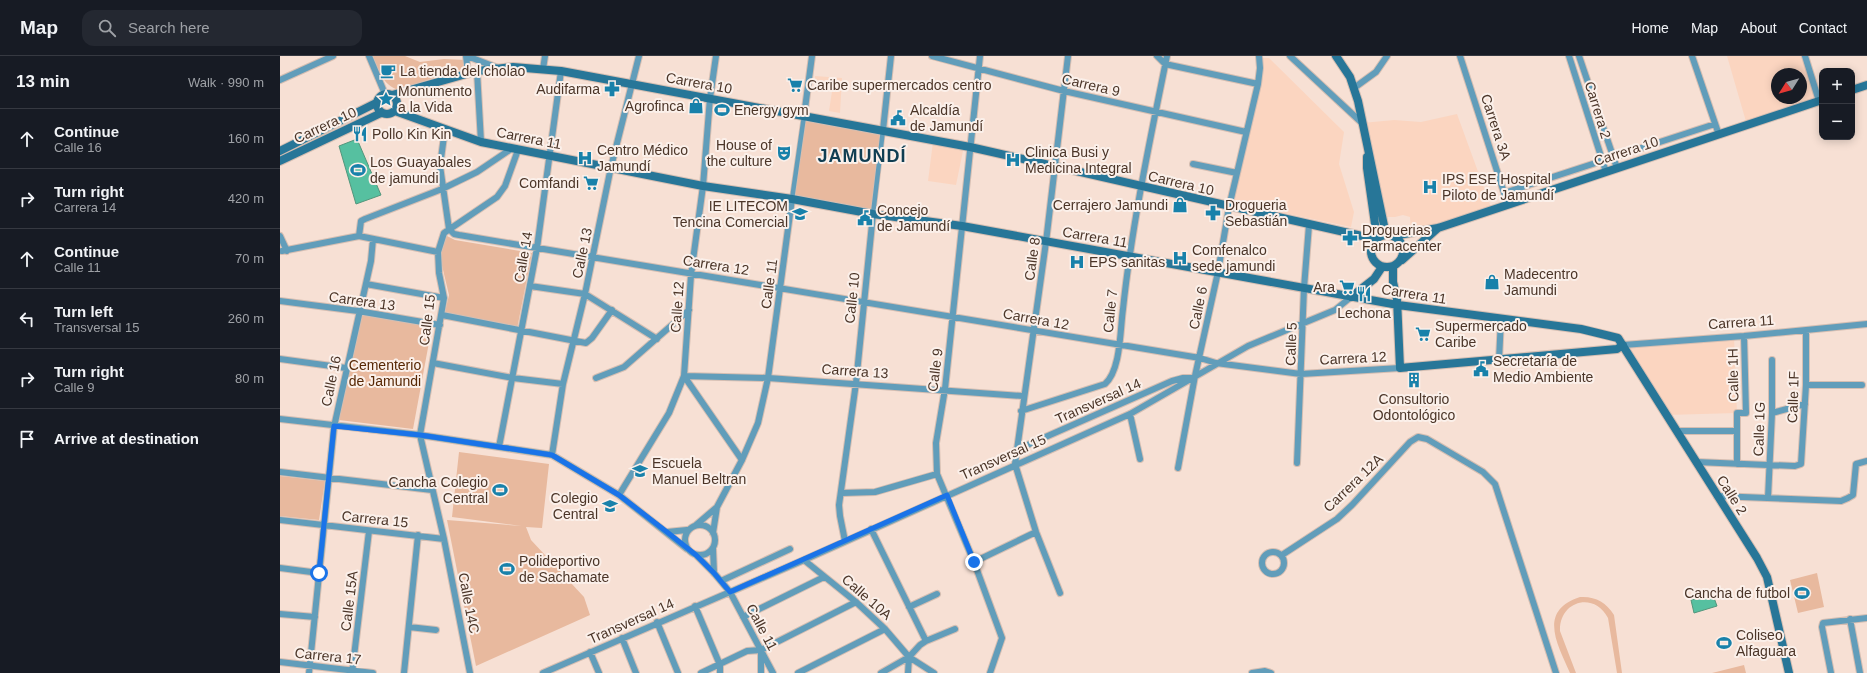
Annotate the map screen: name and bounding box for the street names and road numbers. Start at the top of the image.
street label: Carrera 10 [665,69,734,97]
street label: Carrera 9 [1060,71,1122,99]
street label: Carrera 2 [1582,79,1614,141]
street label: Carrera 3A [1478,92,1514,163]
street label: Carrera 10 [291,104,359,146]
street label: Carrera 11 [495,124,563,152]
street label: Carrera 10 [1592,133,1660,169]
street label: Carrera 10 [1147,168,1216,198]
street label: Carrera 11 [1061,223,1129,251]
street label: Calle 13 [569,226,595,280]
street label: Calle 14 [511,230,535,284]
street label: Calle 8 [1021,236,1043,282]
street label: Carrera 12 [682,252,751,278]
street label: Calle 11 [758,258,780,310]
street label: Calle 10 [841,271,863,324]
street label: Calle 12 [667,281,687,333]
street label: Carrera 11 [1380,281,1448,307]
street label: Calle 6 [1186,285,1210,331]
street label: Carrera 13 [328,288,396,314]
street label: Calle 7 [1100,288,1120,334]
street label: Calle 15 [416,293,438,346]
street label: Carrera 12 [1002,305,1071,333]
street label: Carrera 11 [1708,312,1775,332]
street label: Calle 5 [1282,322,1300,366]
street label: Calle 9 [924,347,946,393]
street label: Carrera 12 [1319,348,1387,368]
street label: Calle 1H [1725,348,1741,402]
street label: Calle 16 [318,354,344,408]
street label: Carrera 13 [821,361,889,381]
street label: Calle 1F [1784,371,1802,423]
street label: Transversal 14 [1053,375,1144,427]
street label: Calle 1G [1750,402,1768,456]
street label: Transversal 15 [958,431,1049,483]
street label: Carrera 12A [1320,450,1386,515]
street label: Calle 2 [1714,472,1750,518]
street label: Carrera 15 [341,508,409,530]
street label: Calle 15A [337,569,361,632]
street label: Calle 14C [455,571,483,635]
street label: Calle 10A [839,571,896,623]
street label: Transversal 14 [586,595,677,647]
street label: Calle 11 [743,601,781,653]
street label: Carrera 17 [294,645,362,667]

